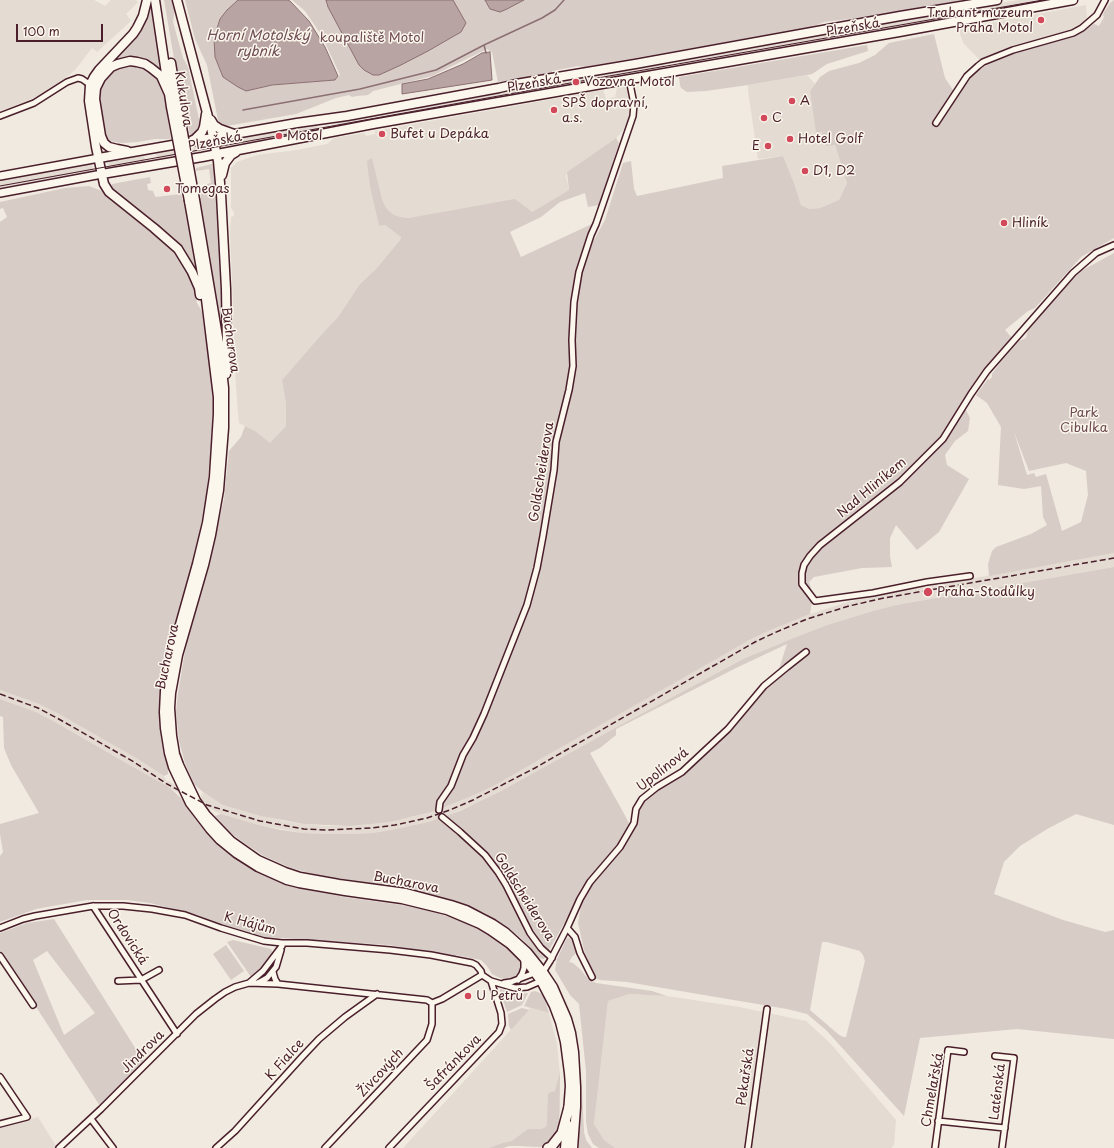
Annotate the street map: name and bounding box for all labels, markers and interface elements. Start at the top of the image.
place label: Trabant muzeum Praha Motol [927,5,1033,36]
marker: Trabant muzeum Praha Motol [1036,15,1046,25]
scale bar [18,16,105,42]
street label: Plzeňská [825,16,881,40]
text: 100 m [23,22,60,40]
water label: Horní Motolský rybník [206,28,310,60]
park label: koupaliště Motol [320,30,424,46]
street label: Kukulova [171,70,195,128]
street label: Plzeňská [506,72,562,96]
place label: Vozovna Motol [584,74,675,90]
marker: Vozovna Motol [571,77,581,87]
place label: A [800,93,810,109]
place label: SPŠ dopravní, a.s. [562,95,648,126]
marker: A [787,96,797,106]
marker: SPŠ dopravní, a.s. [549,105,559,115]
place label: C [772,110,782,126]
marker: C [759,113,769,123]
place label: Bufet u Depáka [390,126,489,142]
place label: Motol [287,128,322,144]
street label: Plzeňská [187,129,243,155]
marker: Bufet u Depáka [377,129,387,139]
marker: Motol [274,131,284,141]
place label: Hotel Golf [798,131,863,147]
marker: Hotel Golf [785,134,795,144]
place label: E [752,138,760,154]
marker: E [763,141,773,151]
place label: D1, D2 [813,163,855,179]
marker: D1, D2 [800,166,810,176]
place label: Tomegas [175,181,229,197]
marker: Tomegas [162,184,172,194]
place label: Hliník [1012,215,1049,231]
marker: Hliník [999,218,1009,228]
street label: Bucharova [218,306,242,374]
park label: Park Cibulka [1060,405,1108,436]
street label: Goldscheiderova [526,421,558,523]
street label: Nad Hliníkem [834,455,910,521]
place label: Praha-Stodůlky [937,584,1035,600]
marker: Praha-Stodůlky [922,586,934,598]
street label: Bucharova [153,623,183,691]
street label: Upolínová [634,745,692,795]
street label: Goldscheiderova [491,850,557,944]
street label: Bucharova [372,869,440,897]
street label: Ordovická [103,906,151,968]
street label: K Hájům [222,910,278,938]
place label: U Petrů [476,988,523,1004]
marker: U Petrů [463,991,473,1001]
street label: Jindrova [118,1027,168,1077]
street label: Šafránkova [423,1032,485,1094]
street label: K Fialce [262,1036,308,1084]
street label: Živcových [355,1046,407,1100]
street label: Pekařská [734,1047,758,1107]
street label: Chmelařská [919,1052,947,1128]
street label: Laténská [987,1063,1009,1121]

